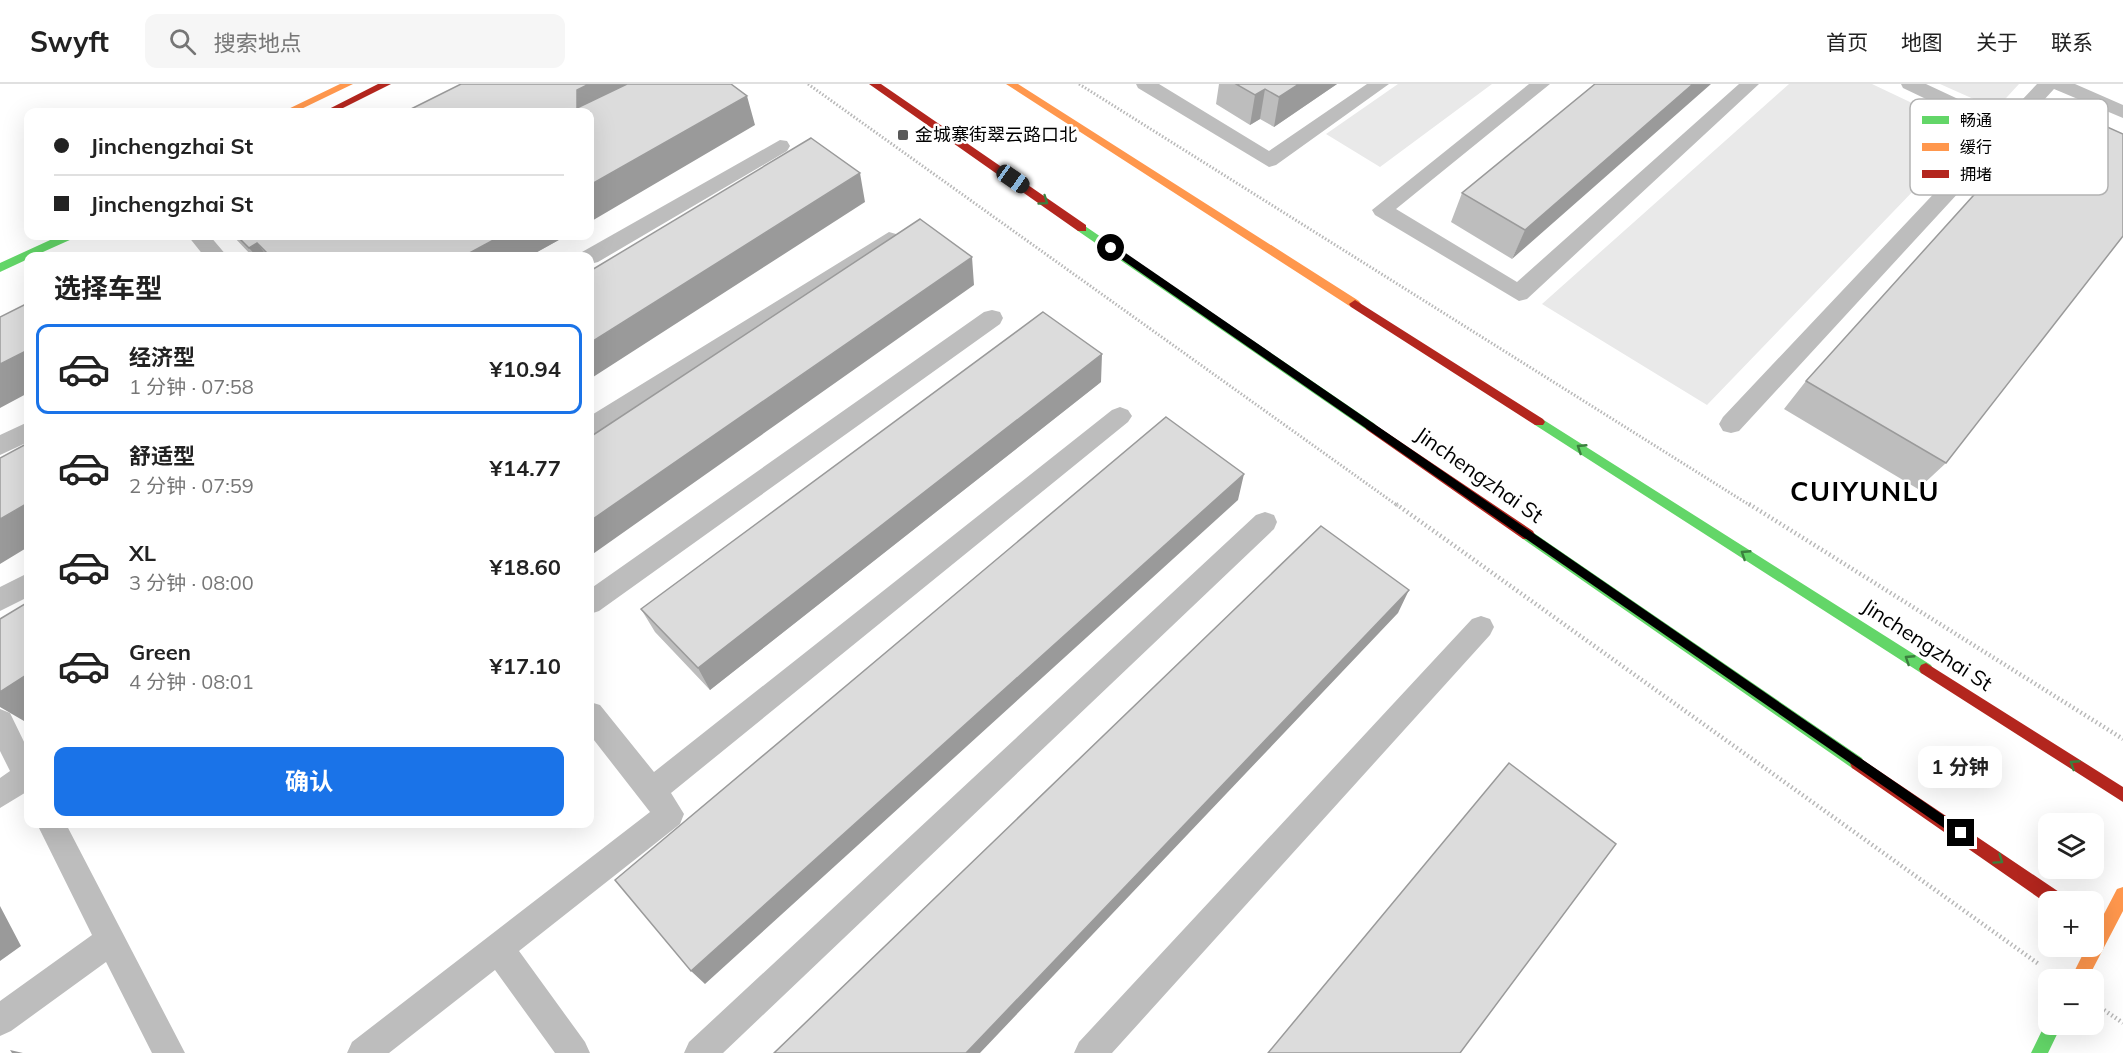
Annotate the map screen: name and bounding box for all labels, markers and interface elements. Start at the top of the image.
search box [145,14,565,68]
text: Swyft [30,24,109,59]
icon: search [166,25,199,58]
text: 搜索地点 [214,29,302,57]
text: 首页 [1826,29,1868,55]
text: 地图 [1901,29,1943,55]
text: 关于 [1976,29,2018,55]
text: 联系 [2051,29,2093,55]
legend [1910,99,2108,195]
text: 畅通 [1960,110,1992,130]
place label: 金城寨街翠云路口北 [915,123,1077,146]
marker: 金城寨街翠云路口北 [896,128,910,142]
text: Jinchengzhai St [90,132,253,160]
text: 缓行 [1960,137,1992,157]
car [993,161,1033,197]
text: 拥堵 [1960,164,1992,184]
text: Jinchengzhai St [90,190,253,218]
one-way arrow [1037,194,1048,205]
route start [1097,234,1124,261]
text: 选择车型 [54,271,162,305]
icon: car [57,342,111,396]
text: 经济型 [129,343,195,371]
text: ¥10.94 [490,355,561,383]
text: 1 分钟 · 07:58 [129,374,254,399]
street label: Jinchengzhai St [1411,421,1548,528]
icon: car [57,441,111,495]
text: 舒适型 [129,442,195,470]
one-way arrow [1577,444,1587,456]
text: ¥14.77 [490,454,561,482]
text: 2 分钟 · 07:59 [129,473,254,498]
district label: CUIYUNLU [1790,474,1940,508]
text: XL [129,539,156,567]
icon: car [57,540,111,594]
one-way arrow [1741,549,1751,561]
text: ¥18.60 [490,553,561,581]
text: 3 分钟 · 08:00 [129,570,254,595]
street label: Jinchengzhai St [1858,592,1998,696]
text: Green [129,638,191,666]
icon: car [57,639,111,693]
text: ¥17.10 [490,652,561,680]
one-way arrow [1905,655,1916,666]
text: 4 分钟 · 08:01 [129,669,254,694]
callout: 1 分钟 [1919,746,2003,788]
button: 确认 [54,747,564,816]
text: 1 分钟 [1931,754,1989,779]
one-way arrow [2070,759,2080,771]
map controls [2038,813,2104,1035]
button: layers [2038,813,2104,879]
route end [1947,819,1974,846]
one-way arrow [1993,853,2004,864]
button: + [2038,891,2104,957]
button: − [2038,969,2104,1035]

